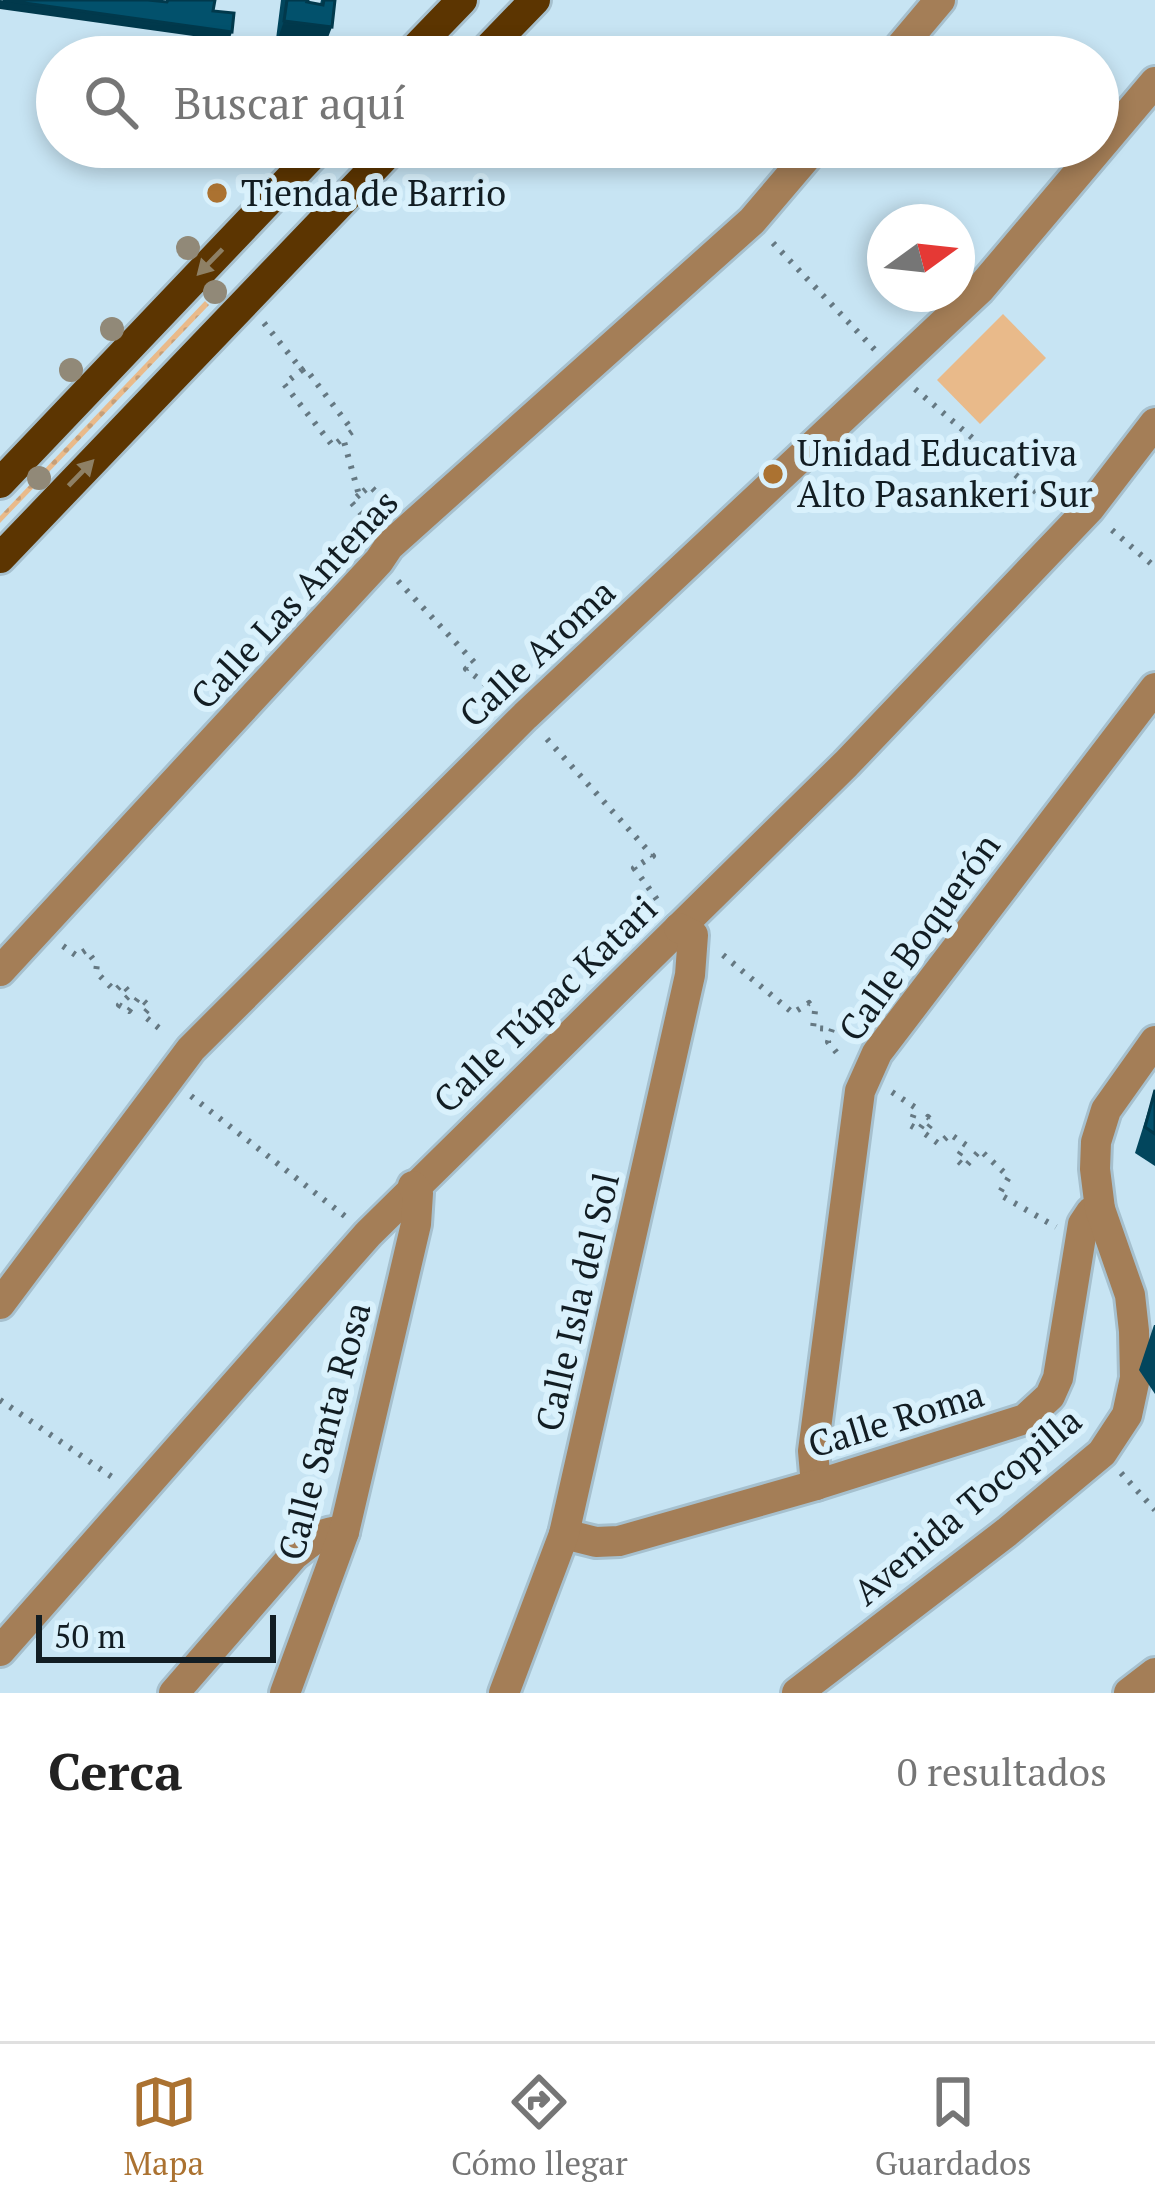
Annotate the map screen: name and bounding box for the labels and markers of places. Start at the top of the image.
place label: Tienda de Barrio [241,169,506,216]
marker: Tienda de Barrio [204,180,230,206]
place label: Unidad Educativa Alto Pasankeri Sur [797,429,1093,517]
marker: Unidad Educativa Alto Pasankeri Sur [760,461,786,487]

